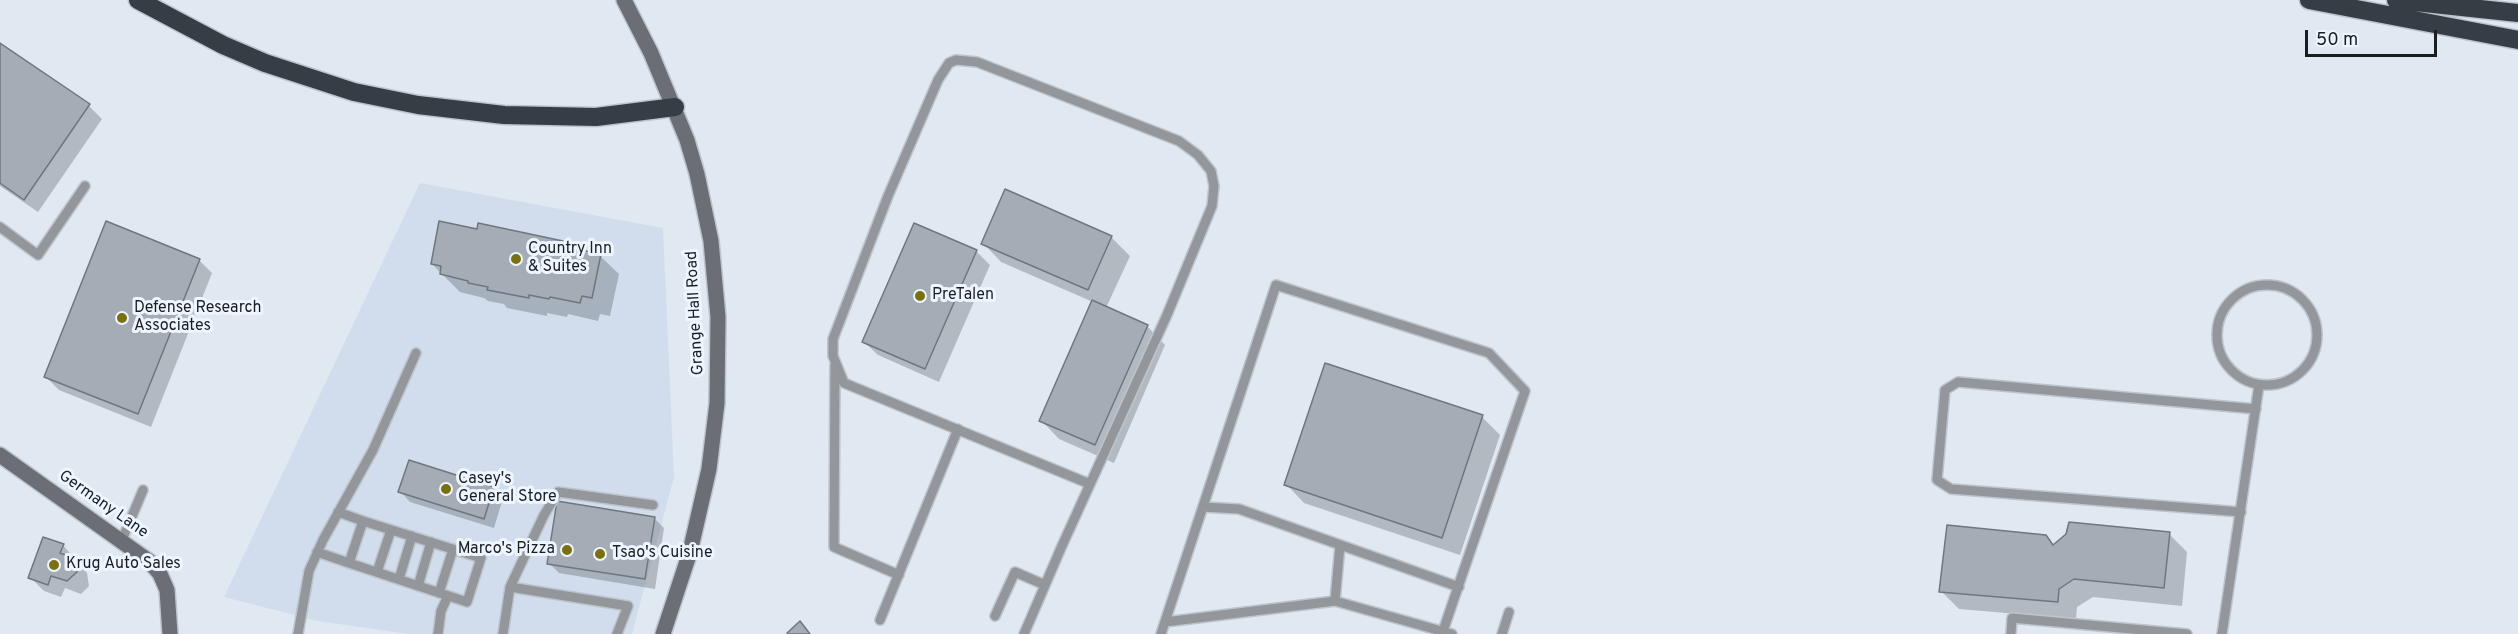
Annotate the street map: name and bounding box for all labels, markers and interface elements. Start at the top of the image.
scale bar [2308,18,2440,56]
text: 50 m [2316,29,2358,52]
place label: Country Inn & Suites [528,240,612,278]
street label: Grange Hall Road [683,250,709,376]
marker: Country Inn & Suites [509,252,523,266]
place label: PreTalen [932,286,994,306]
marker: PreTalen [913,289,927,303]
place label: Defense Research Associates [134,299,261,337]
marker: Defense Research Associates [115,311,129,325]
street label: Germany Lane [55,467,151,543]
place label: Casey's General Store [458,470,557,508]
marker: Casey's General Store [439,482,453,496]
place label: Marco's Pizza [458,540,555,560]
marker: Marco's Pizza [560,543,574,557]
place label: Tsao's Cuisine [612,544,713,564]
marker: Tsao's Cuisine [593,547,607,561]
place label: Krug Auto Sales [66,555,181,575]
marker: Krug Auto Sales [47,558,61,572]

